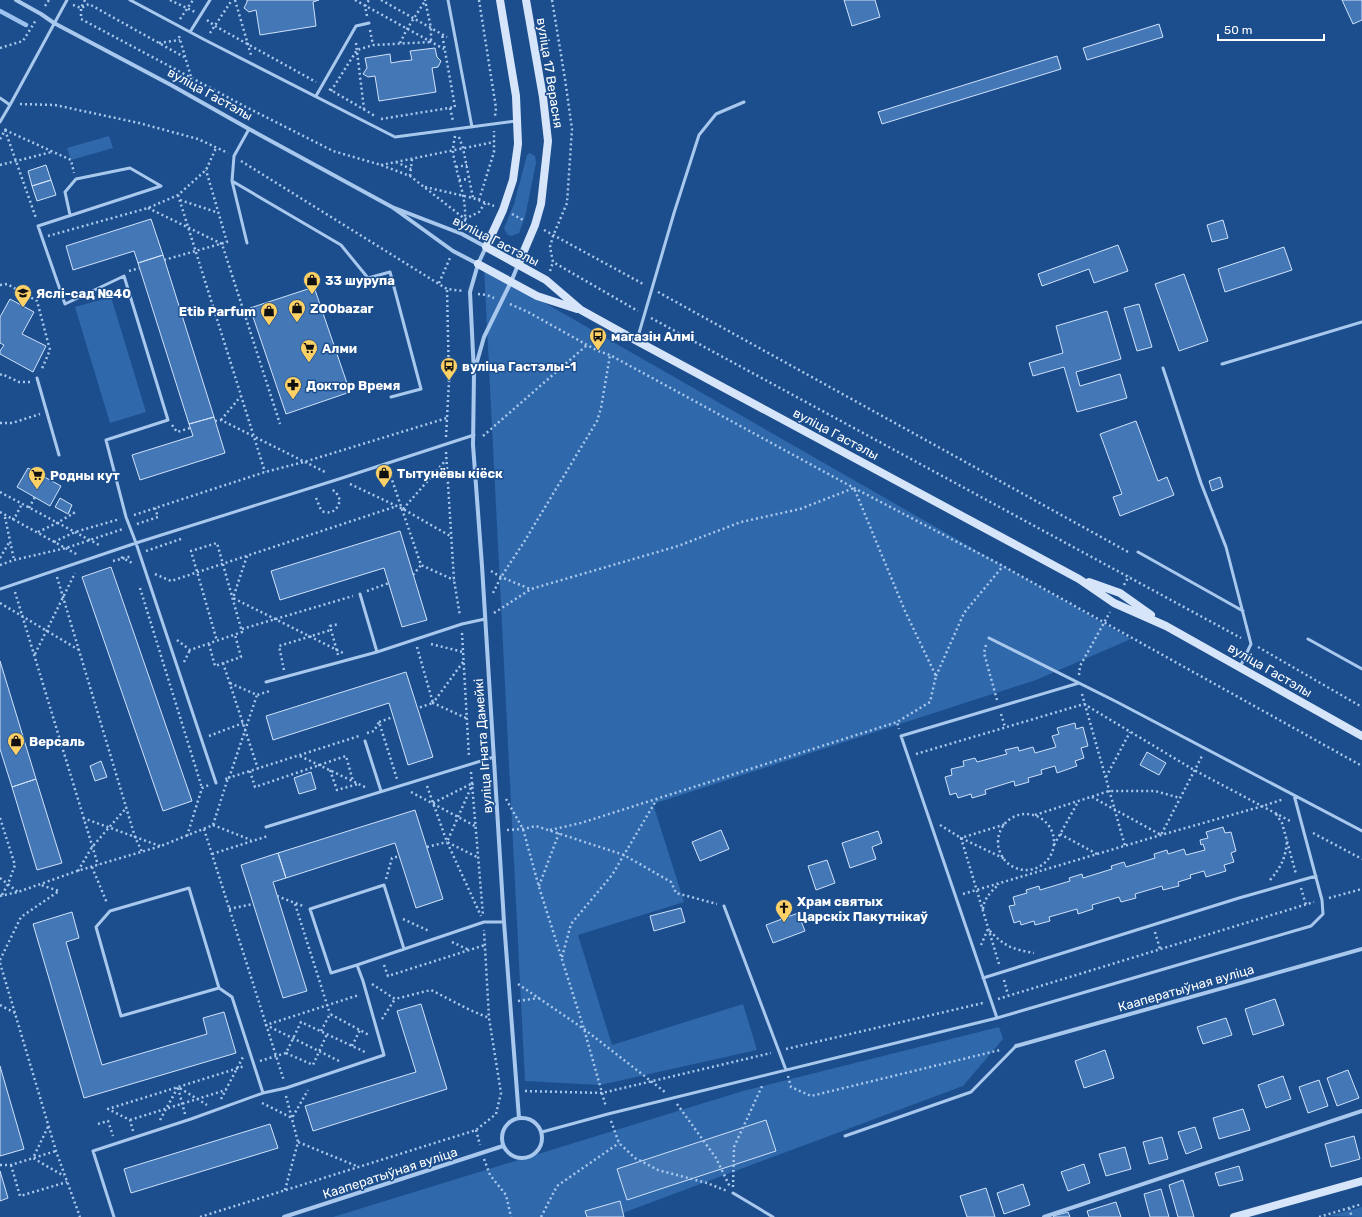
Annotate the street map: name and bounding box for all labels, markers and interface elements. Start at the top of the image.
scale bar [1218,16,1324,42]
street label: вуліца 17 Верасня [534,17,566,129]
text: 50 m [1224,23,1252,37]
street label: вуліца Гастэлы [165,64,255,124]
street label: вуліца Гастэлы [450,213,542,269]
shop icon: 33 шурупа [302,270,322,295]
place label: 33 шурупа [325,273,395,288]
school or university icon: Яслі-сад №40 [13,283,33,308]
place label: Яслі-сад №40 [36,286,131,301]
shop icon: ZOObazar [287,298,307,323]
shop icon: Etib Parfum [259,301,279,326]
place label: ZOObazar [310,301,374,316]
place label: Etib Parfum [179,304,256,319]
bus stop icon: магазін Алмі [588,326,608,351]
place label: магазін Алмі [611,329,694,344]
supermarket icon: Алми [299,338,319,363]
place label: Алми [322,341,357,356]
bus stop icon: вуліца Гастэлы-1 [439,356,459,381]
place label: вуліца Гастэлы-1 [462,359,577,374]
pharmacy icon: Доктор Время [283,375,303,400]
place label: Доктор Время [306,378,401,393]
street label: вуліца Гастэлы [791,405,881,463]
shop icon: Тытунёвы кіёск [374,463,394,488]
supermarket icon: Родны кут [27,465,47,490]
place label: Тытунёвы кіёск [397,466,503,481]
place label: Родны кут [50,468,120,483]
street label: вуліца Гастэлы [1225,640,1315,700]
street label: вуліца Ігната Дамейкі [471,678,495,814]
shop icon: Версаль [6,731,26,756]
place label: Версаль [29,734,85,749]
place label: Храм святых Царскіх Пакутнікаў [797,894,928,924]
church icon: Храм святых Царскіх Пакутнікаў [774,898,794,923]
street label: Кааператыўная вуліца [1116,961,1256,1015]
street label: Кааператыўная вуліца [321,1144,459,1202]

